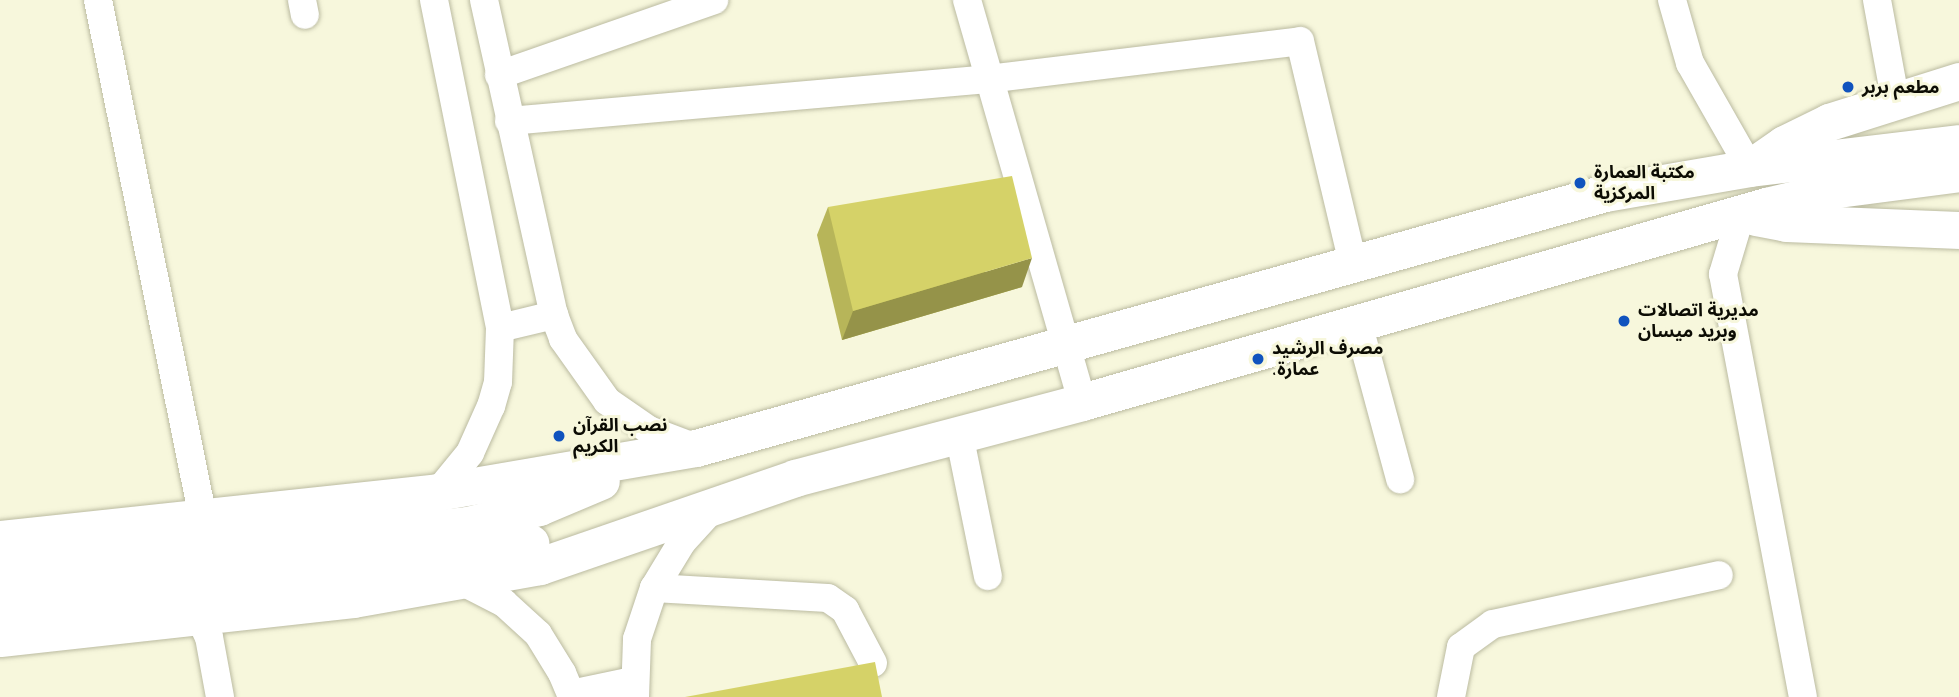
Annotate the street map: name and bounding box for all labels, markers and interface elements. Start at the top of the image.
place label: مطعم بربر [1862,76,1940,98]
marker: مطعم بربر [1840,79,1856,95]
place label: مكتبة العمارة المركزية [1594,162,1695,204]
marker: مكتبة العمارة المركزية [1572,175,1588,191]
place label: مديرية اتصالات وبريد ميسان [1638,300,1759,342]
marker: مديرية اتصالات وبريد ميسان [1616,313,1632,329]
place label: مصرف الرشيد .عمارة [1272,338,1384,380]
marker: مصرف الرشيد .عمارة [1250,351,1266,367]
place label: نصب القرآن الكريم [573,415,667,458]
marker: نصب القرآن الكريم [551,428,567,444]

